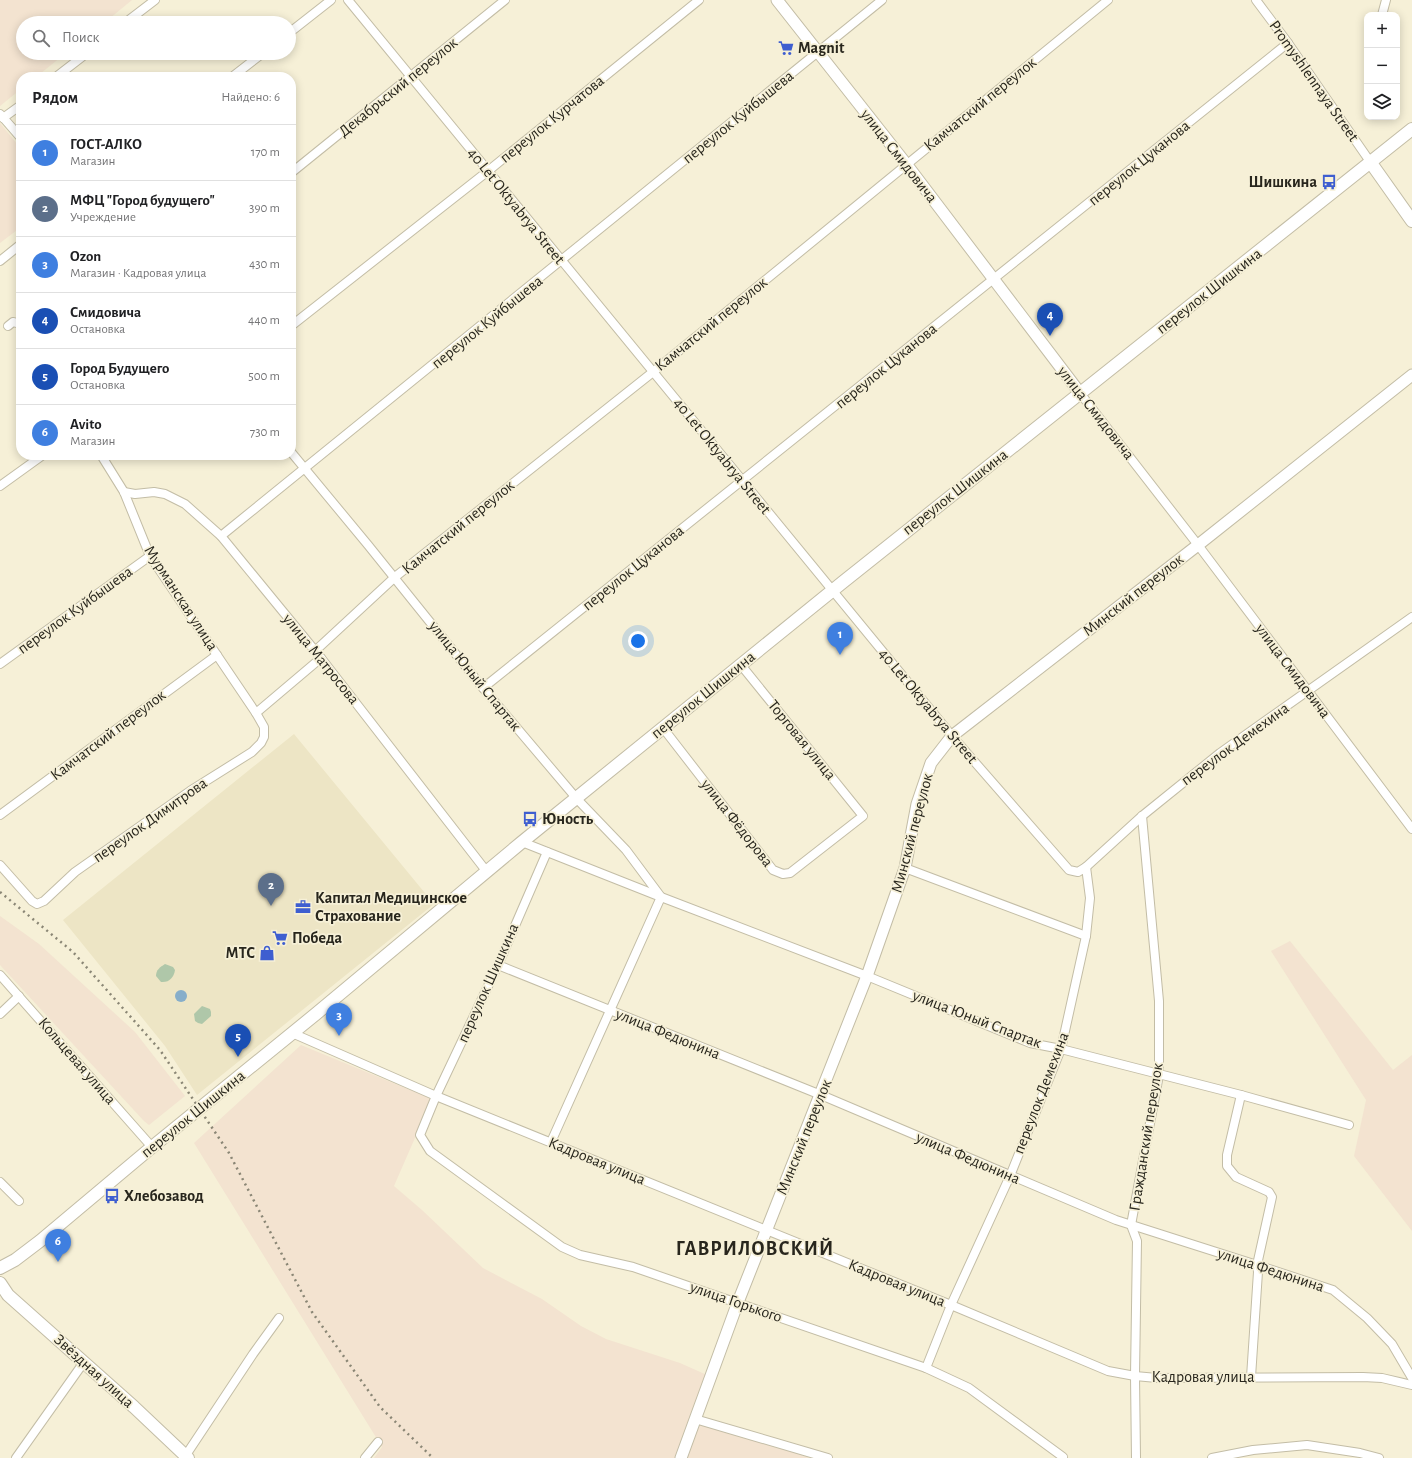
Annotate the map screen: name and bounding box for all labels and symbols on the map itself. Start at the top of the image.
street label: Promyshlennaya Street [1265,18,1362,145]
street label: Декабрьский переулок [336,34,462,140]
supermarket icon: Magnit [777,39,795,57]
place label: Magnit [798,40,845,56]
street label: Камчатский переулок [921,54,1040,155]
street label: переулок Куйбышева [679,67,797,167]
street label: переулок Курчатова [497,72,608,167]
street label: улица Смидовича [856,105,940,206]
street label: переулок Цуканова [1085,117,1193,209]
street label: 40 Let Oktyabrya Street [464,145,568,268]
bus stop icon: Шишкина [1320,173,1338,191]
place label: Шишкина [1249,174,1317,190]
street label: переулок Шишкина [1153,245,1265,338]
street label: переулок Куйбышева [428,272,546,372]
street label: Камчатский переулок [652,274,771,375]
pin: 4 [1037,303,1063,336]
street label: переулок Цуканова [832,320,940,412]
street label: улица Смидовича [1053,362,1137,463]
street label: 40 Let Oktyabrya Street [670,395,774,518]
street label: переулок Шишкина [899,446,1011,539]
street label: Камчатский переулок [399,477,518,578]
street label: переулок Цуканова [579,522,687,614]
street label: Мурманская улица [140,543,221,654]
street label: Минский переулок [1080,550,1188,640]
street label: переулок Куйбышева [15,563,136,658]
street label: улица Матросова [278,610,362,708]
street label: улица Юный Спартак [424,617,525,735]
street label: улица Смидовича [1251,620,1334,722]
pin: 1 [827,622,853,655]
your location [628,631,648,651]
street label: 40 Let Oktyabrya Street [875,645,981,767]
street label: переулок Шишкина [648,648,759,742]
street label: Камчатский переулок [48,686,170,784]
street label: Торговая улица [764,697,839,784]
street label: переулок Демехина [1178,700,1292,789]
street label: Минский переулок [888,771,937,895]
street label: переулок Димитрова [90,775,211,866]
street label: улица Фёдорова [697,775,776,870]
bus stop icon: Юность [521,810,539,828]
place label: Юность [542,811,594,827]
pin: 2 [258,873,284,906]
place label: Капитал Медицинское Страхование [315,890,467,924]
office icon: Капитал Медицинское Страхование [294,898,312,916]
street label: переулок Шишкина [455,921,522,1045]
supermarket icon: Победа [271,929,289,947]
place label: Победа [292,930,343,946]
shop icon: МТС [258,944,276,962]
place label: МТС [226,945,255,961]
street label: улица Юный Спартак [909,987,1044,1052]
pin: 3 [326,1003,352,1036]
street label: улица Федюнина [612,1005,723,1063]
street label: Кольцевая улица [34,1015,119,1108]
pin: 5 [225,1024,251,1057]
street label: переулок Демехина [1010,1030,1072,1156]
street label: Гражданский переулок [1126,1061,1167,1212]
street label: переулок Шишкина [138,1067,249,1161]
street label: Минский переулок [774,1076,836,1197]
street label: улица Федюнина [912,1129,1022,1188]
street label: Кадровая улица [546,1134,648,1189]
bus stop icon: Хлебозавод [103,1187,121,1205]
place label: Хлебозавод [124,1188,204,1204]
pin: 6 [45,1229,71,1262]
district label: ГАВРИЛОВСКИЙ [676,1237,834,1259]
street label: улица Федюнина [1214,1245,1326,1296]
street label: Кадровая улица [846,1256,948,1311]
street label: улица Горького [687,1278,784,1326]
street label: Звёздная улица [50,1331,137,1412]
street label: Кадровая улица [1151,1369,1255,1386]

